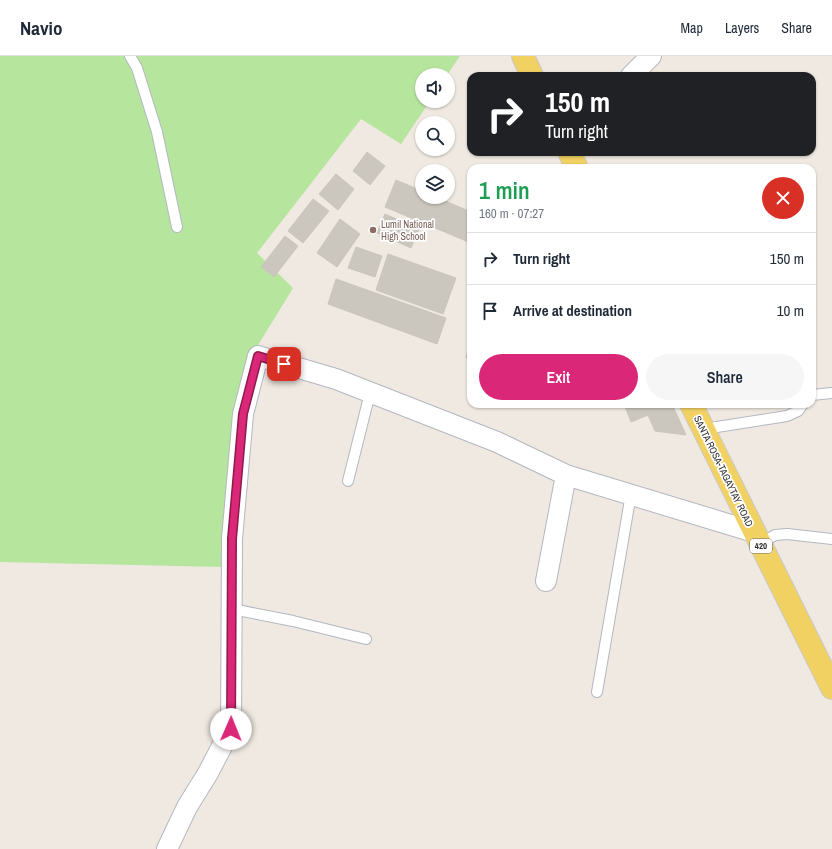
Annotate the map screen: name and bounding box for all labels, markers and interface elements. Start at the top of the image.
text: Navio [20,15,62,41]
text: Map [681,19,703,37]
text: Layers [725,19,759,37]
text: Share [781,19,812,37]
map controls [415,68,455,204]
button: sound [415,68,455,108]
text: 150 m [545,83,610,121]
icon: right [479,88,531,140]
button: search [415,116,455,156]
text: Turn right [545,119,608,144]
button: layers [415,164,455,204]
text: 1 min [479,174,530,206]
button: close [762,177,804,219]
text: 160 m · 07:27 [479,205,544,222]
place label: Lumil National High School [381,218,434,243]
marker: Lumil National High School [368,225,378,235]
icon: right [479,248,501,270]
text: Turn right [513,248,570,269]
text: 150 m [770,248,804,269]
icon: arrive [479,300,501,322]
text: Arrive at destination [513,300,632,321]
text: 10 m [777,300,804,321]
pin [267,347,301,381]
icon: arrive [273,353,295,375]
button: Exit [479,354,638,400]
button: Share [646,354,804,400]
street label: SANTA ROSA-TAGAYTAY ROAD [691,414,756,529]
road number: 420 [750,539,772,553]
position arrow [210,708,252,750]

